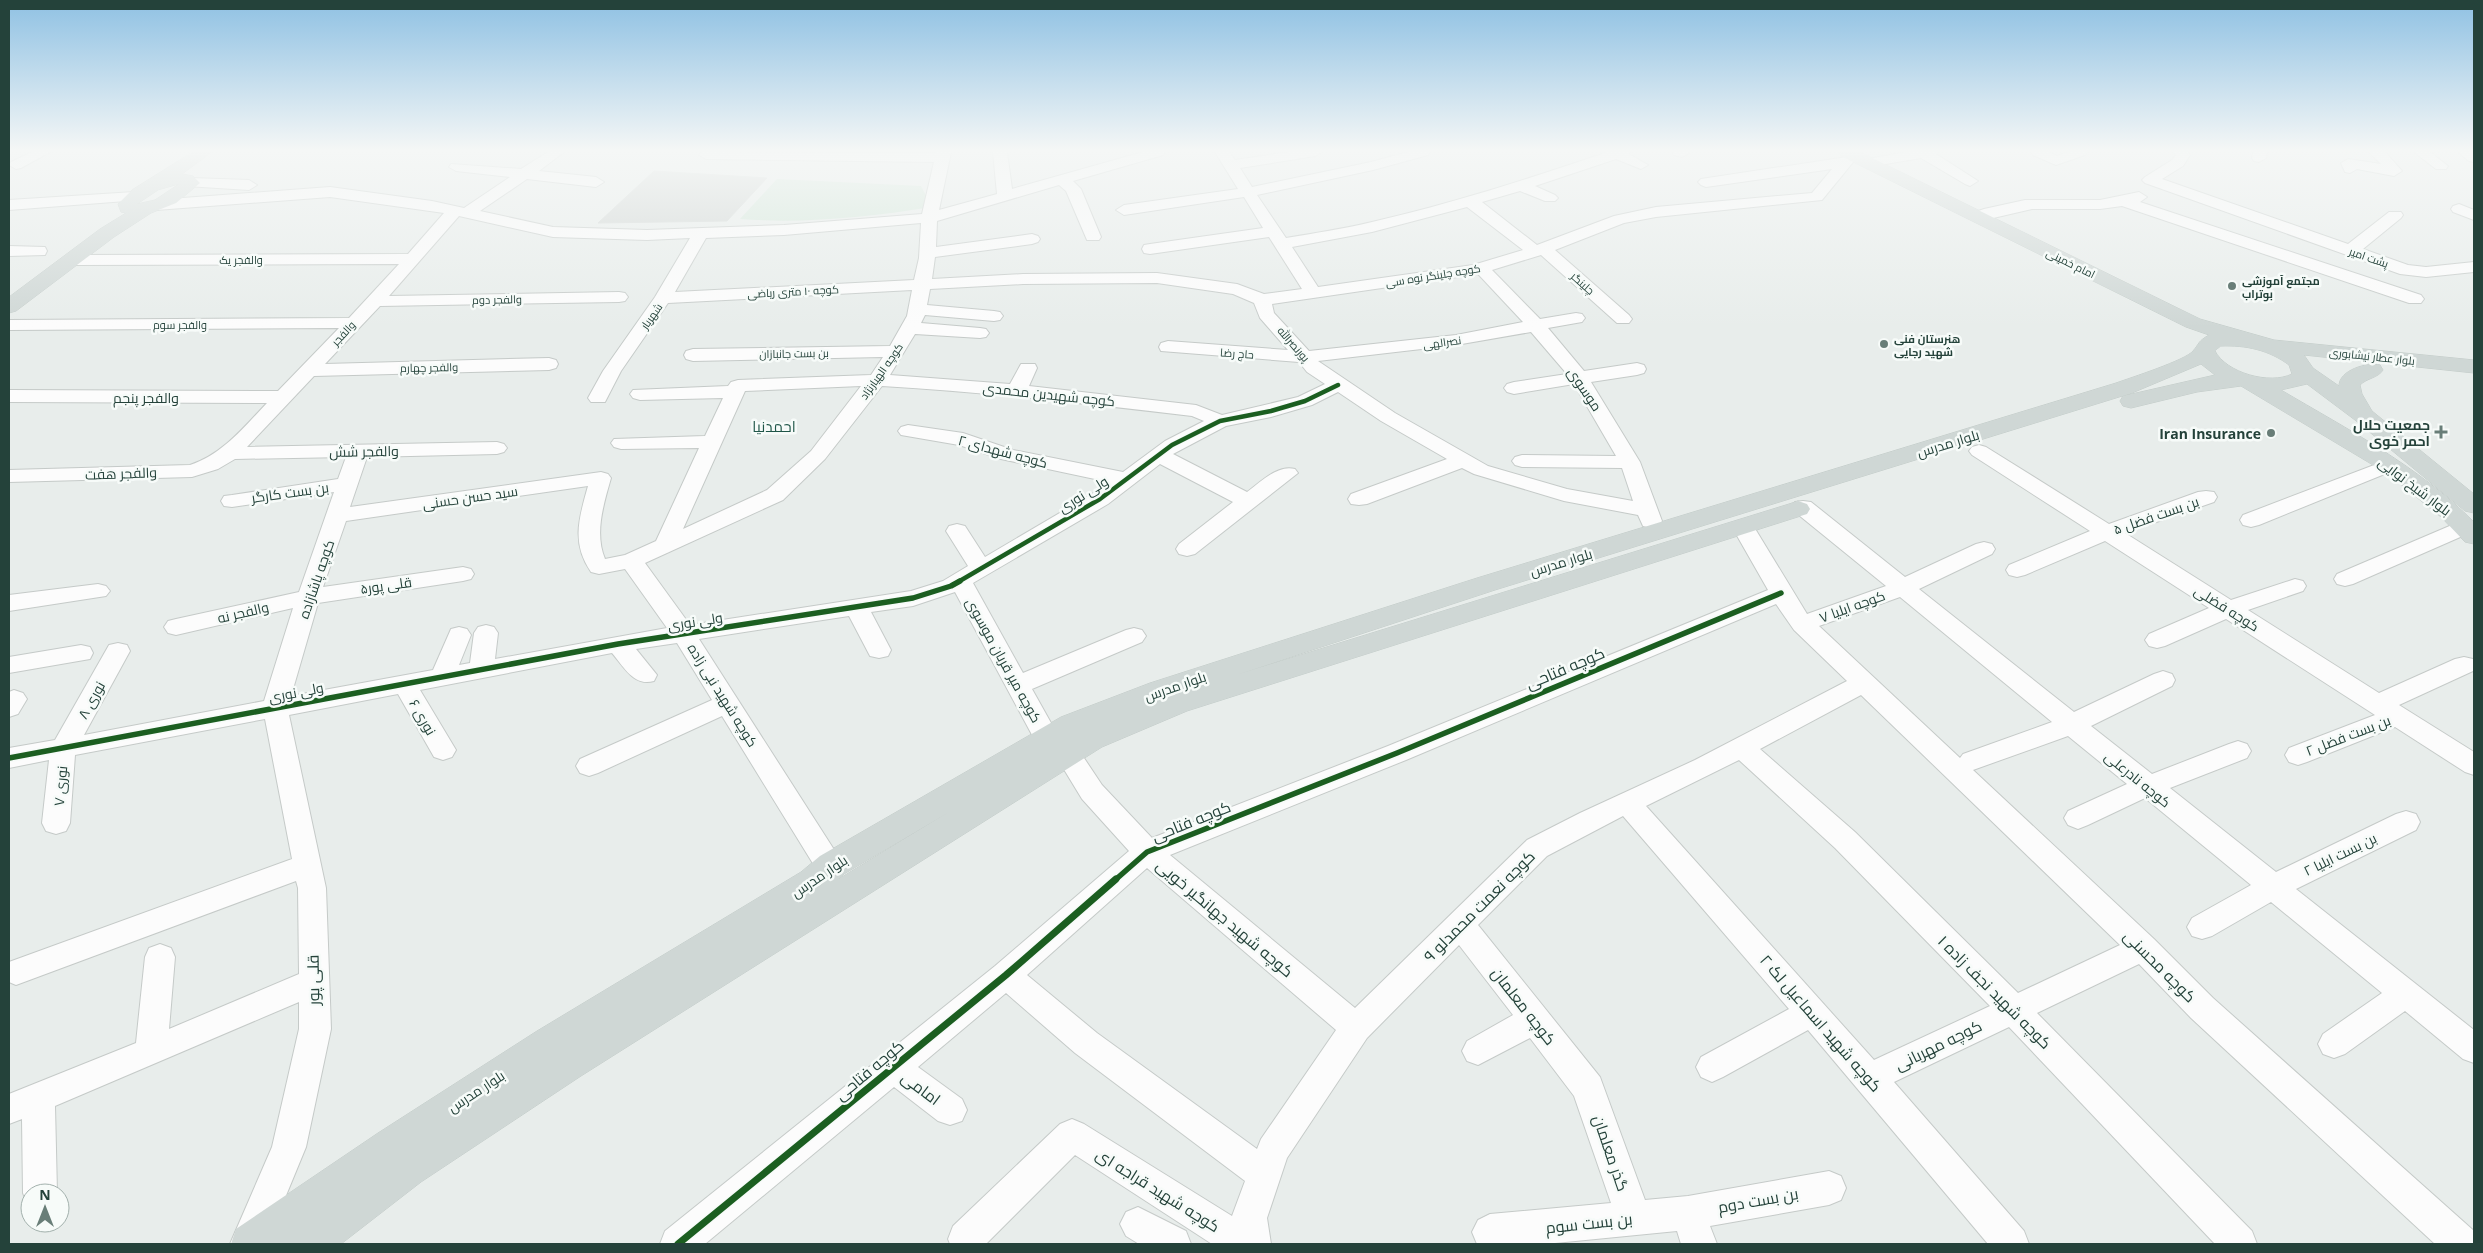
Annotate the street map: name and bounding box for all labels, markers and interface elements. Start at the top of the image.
street label: پشت امیر [2346,243,2391,271]
street label: امام خمینی [2044,245,2098,282]
street label: والفجر یک [219,252,263,267]
street label: کوچه چلینگر نوه سی [1384,260,1482,290]
street label: چلینگر [1567,268,1598,298]
place label: مجتمع آموزشی بوتراب [2242,273,2320,302]
marker: مجتمع آموزشی بوتراب [2226,280,2238,292]
street label: کوچه ۱۰ متری ریاضی [747,281,839,301]
street label: والفجر دوم [472,291,522,308]
street label: شهریار [636,300,665,333]
street label: والفجر سوم [153,317,207,333]
street label: والفجر [327,317,358,349]
street label: پورنصرالله [1275,323,1313,365]
place label: هنرستان فنی شهید رجایی [1894,331,1961,360]
street label: نصرالهی [1422,332,1462,352]
marker: هنرستان فنی شهید رجایی [1878,338,1890,350]
street label: کوچه الهیارنژاد [856,340,906,402]
street label: حاج رضا [1220,344,1254,363]
street label: بلوار عطار نیشابوری [2328,344,2416,368]
street label: بن بست جانبازان [759,345,829,361]
street label: والفجر چهارم [400,359,458,376]
street label: موسوی [1563,363,1607,415]
street label: کوچه شهیدین محمدی [982,378,1116,411]
street label: والفجر پنجم [113,388,179,408]
place label: جمعیت حلال احمر خوی [2353,415,2430,450]
district label: احمدنیا [752,416,796,436]
place label: Iran Insurance [2159,424,2261,443]
street label: بلوار مدرس [1914,425,1982,461]
marker: جمعیت حلال احمر خوی [2434,425,2448,439]
marker: Iran Insurance [2265,427,2277,439]
street label: کوچه شهدای ۲ [956,430,1050,473]
street label: والفجر شش [329,441,399,461]
street label: بلوار شیخ نوایی [2375,452,2455,520]
street label: والفجر هفت [85,462,157,484]
street label: ولی نوری [1054,471,1112,517]
street label: بن بست کارگر [249,477,330,507]
street label: سید حسن حسنی [421,481,519,513]
street label: ۵ بن بست فضل [2111,491,2201,539]
street label: کوچه پاشازاده [294,537,339,621]
street label: بلوار مدرس [1527,544,1595,580]
street label: قلی پور۵ [359,572,413,599]
street label: کوچه فضلی [2190,580,2263,636]
street label: ۷ کوچه ایلیا [1816,585,1888,628]
street label: کوچه میر قربان موسوی [961,594,1046,726]
street label: والفجر نه [215,597,271,627]
street label: ولی نوری [666,607,724,635]
street label: کوچه شهید نبی زاده [683,640,762,751]
street label: کوچه فتاحی [1522,642,1608,695]
street label: بلوار مدرس [1141,667,1209,705]
street label: ولی نوری [267,677,325,707]
street label: نوری ۸ [73,678,109,722]
street label: نوری ۶ [405,696,441,738]
street label: ۲ بن بست فضل [2303,710,2393,760]
street label: کوچه نادرعلی [2100,747,2175,812]
street label: نوری ۷ [49,765,71,807]
street label: کوچه فتاحی [1148,795,1234,848]
street label: بن بست ایلیا ۲ [2300,828,2380,880]
street label: کوچه نعمت محمدلو ۹ [1418,845,1540,967]
street label: بلوار مدرس [787,850,851,902]
street label: کوچه شهید جهانگیر خویی [1151,854,1298,983]
street label: کوچه محسنی [2118,925,2201,1008]
street label: کوچه شهید نجف زاده ۱ [1933,930,2057,1054]
street label: کوچه شهید اسماعیل لک ۲ [1754,950,1887,1097]
street label: قلی پور [302,954,325,1007]
street label: کوچه معلمان [1486,963,1561,1050]
street label: کوچه مهربانی [1891,1014,1986,1077]
street label: کوچه فتاحی [830,1035,909,1106]
street label: بلوار مدرس [444,1066,508,1116]
street label: امامی [897,1066,945,1110]
street label: گذر معلمان [1588,1112,1634,1194]
street label: کوچه شهید قراجه ای [1091,1143,1224,1238]
street label: بن بست دوم [1716,1182,1800,1219]
north arrow [20,1183,70,1233]
text: N [39,1185,51,1204]
street label: بن بست سوم [1544,1207,1634,1240]

